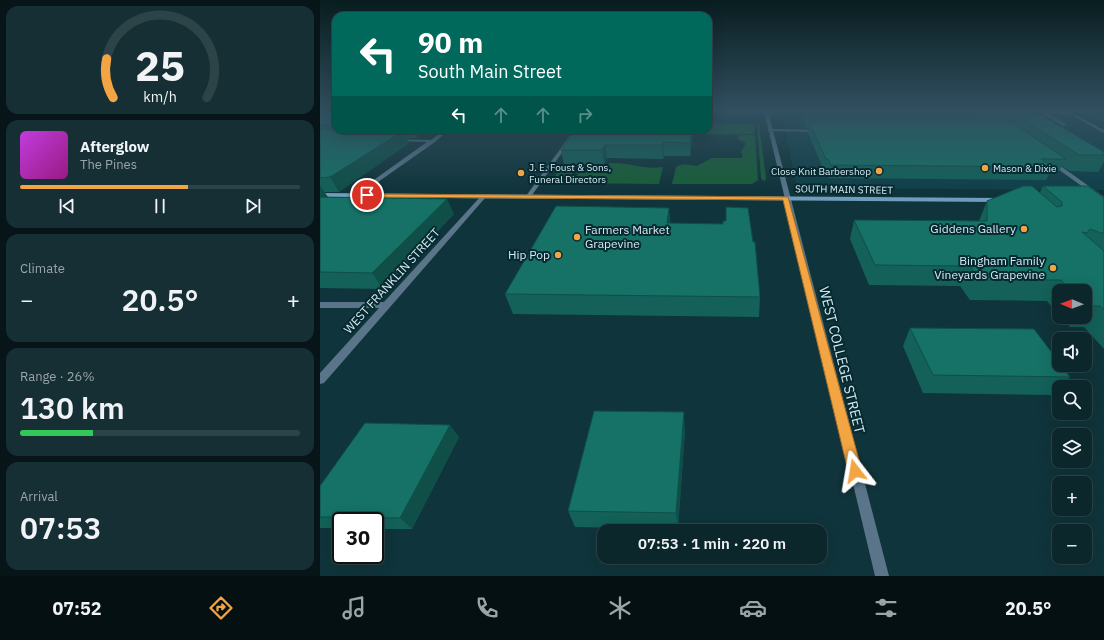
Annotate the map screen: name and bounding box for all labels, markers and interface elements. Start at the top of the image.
text: 90 m [418,24,483,61]
icon: left [352,28,404,80]
text: 25 [135,38,185,92]
text: South Main Street [418,60,562,83]
text: km/h [143,87,177,106]
icon: left [448,104,470,126]
icon: ahead [490,104,512,126]
icon: ahead [532,104,554,126]
icon: right [574,104,596,126]
text: Afterglow [80,137,149,156]
text: The Pines [80,156,137,173]
place label: J. E. Foust & Sons, Funeral Directors [529,161,611,186]
place label: Mason & Dixie [993,162,1057,175]
marker: Mason & Dixie [980,163,990,173]
place label: Close Knit Barbershop [771,165,871,178]
marker: Close Knit Barbershop [874,166,884,176]
marker: J. E. Foust & Sons, Funeral Directors [516,168,526,178]
pin [350,178,384,212]
street label: SOUTH MAIN STREET [795,182,893,197]
icon: arrive [356,184,378,206]
icon: previous [56,195,78,217]
icon: pause [149,195,171,217]
icon: next [242,195,264,217]
place label: Giddens Gallery [930,221,1016,236]
place label: Farmers Market Grapevine [585,222,670,251]
marker: Giddens Gallery [1019,224,1029,234]
street label: WEST FRANKLIN STREET [340,225,443,336]
marker: Farmers Market Grapevine [572,232,582,242]
place label: Hip Pop [508,247,550,262]
marker: Hip Pop [553,250,563,260]
place label: Bingham Family Vineyards Grapevine [934,253,1045,282]
text: Climate [20,260,65,277]
marker: Bingham Family Vineyards Grapevine [1048,263,1058,273]
text: 20.5° [121,280,199,319]
north arrow [1052,284,1092,324]
map controls [1052,284,1092,564]
text: − [20,285,33,314]
text: + [287,285,300,314]
street label: WEST COLLEGE STREET [815,285,869,435]
button: sound [1052,332,1092,372]
text: Range · 26% [20,368,94,385]
button: search [1052,380,1092,420]
text: 130 km [20,388,125,427]
button: layers [1052,428,1092,468]
position arrow [834,450,876,492]
button: + [1052,476,1092,516]
text: Arrival [20,488,58,505]
text: 07:53 [20,508,102,547]
speed limit sign: 30 [332,512,384,564]
button: − [1052,524,1092,564]
text: 07:53 · 1 min · 220 m [638,534,786,553]
icon: directions [207,594,235,622]
icon: music [340,594,368,622]
icon: phone [473,594,501,622]
icon: climate [606,594,634,622]
icon: car [739,594,767,622]
icon: filters [872,594,900,622]
text: 07:52 [53,597,102,620]
text: 20.5° [1005,597,1051,620]

